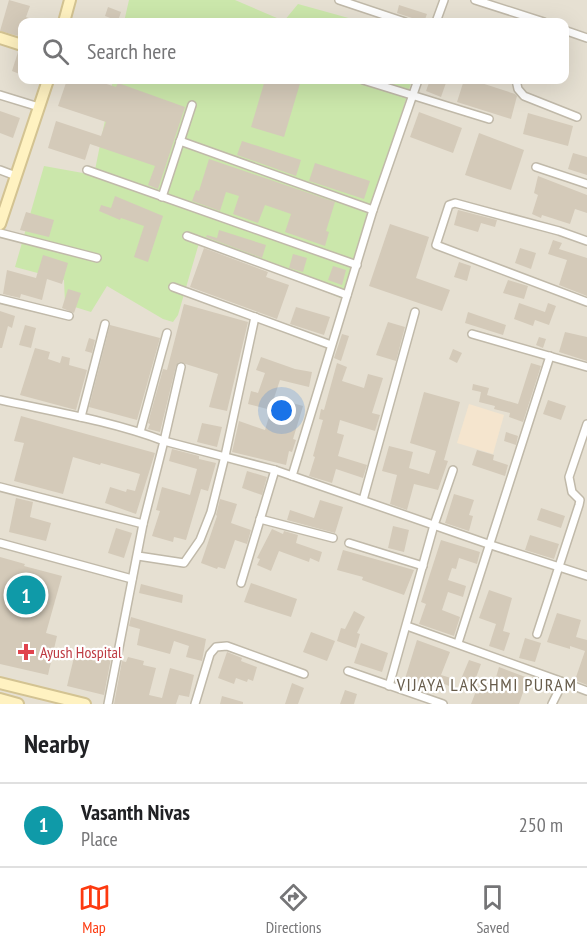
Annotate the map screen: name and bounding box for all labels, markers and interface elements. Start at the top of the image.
search box [18,18,569,84]
icon: search [39,35,72,68]
text: Search here [87,37,176,65]
your location [267,396,296,425]
pin: 1 [6,572,46,618]
place label: Ayush Hospital [40,642,122,662]
marker: Ayush Hospital [17,643,35,661]
district label: VIJAYA LAKSHMI PURAM [396,673,577,696]
text: Nearby [24,727,89,760]
text: Vasanth Nivas [81,798,190,826]
text: 1 [39,812,48,838]
text: 250 m [519,812,563,838]
text: Place [81,826,118,852]
tab: Map [78,881,111,937]
tab: Directions [266,881,321,937]
tab: Saved [476,881,509,937]

